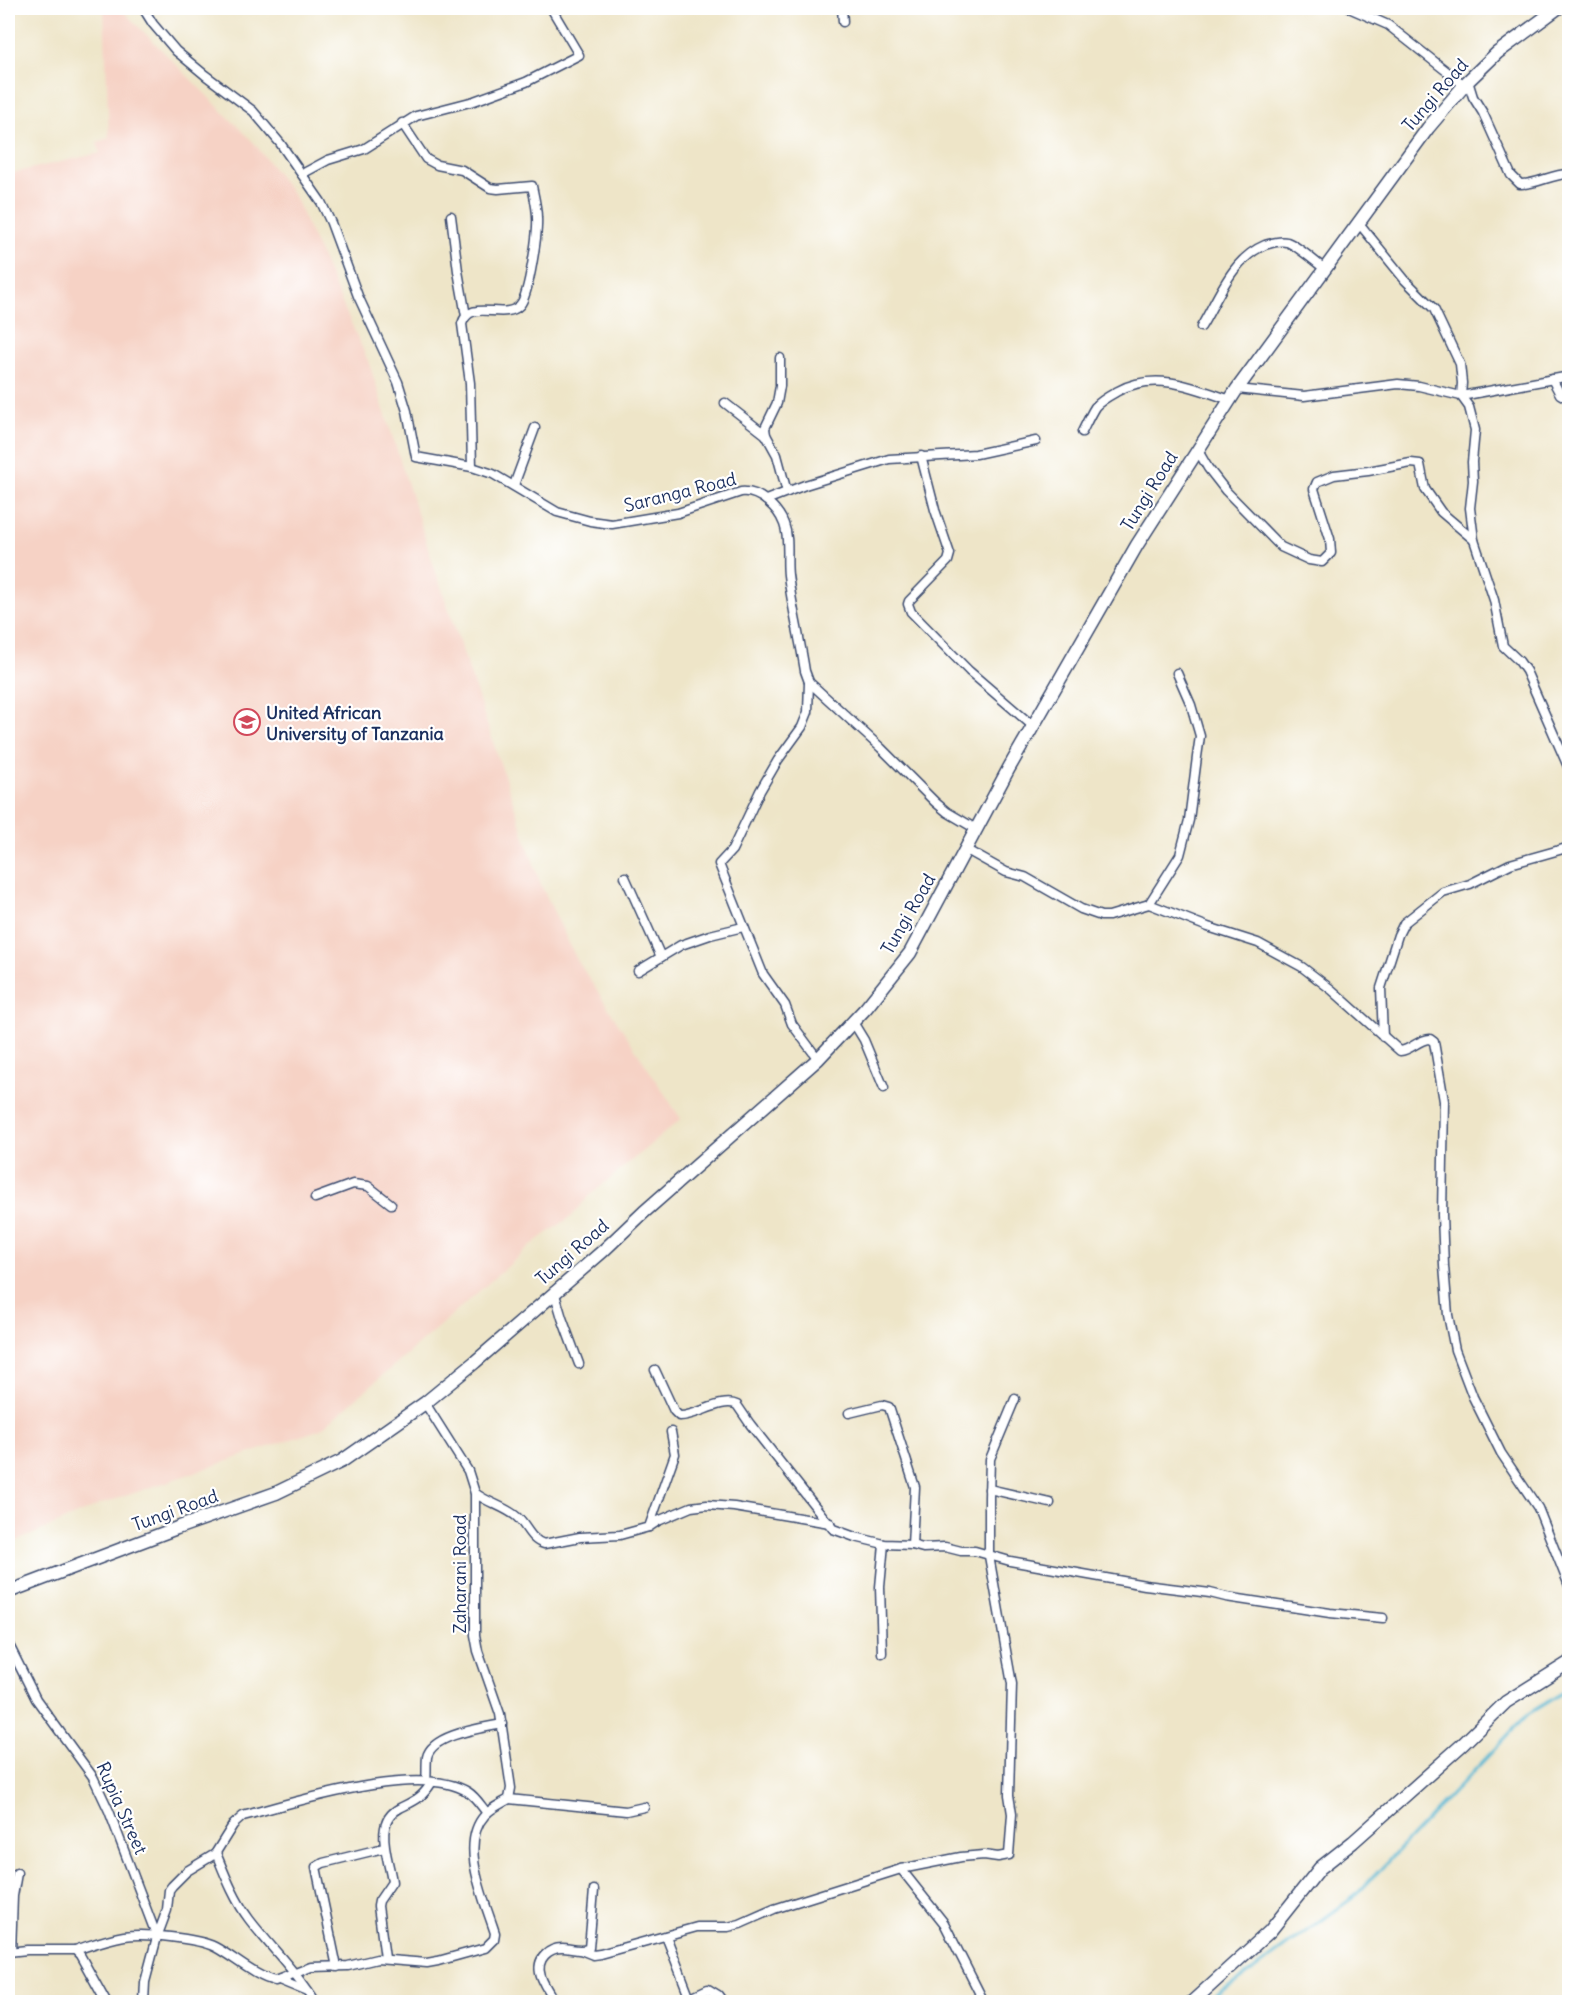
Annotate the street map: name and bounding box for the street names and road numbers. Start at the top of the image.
street label: Tungi Road [1397,53,1473,136]
street label: Tungi Road [1115,447,1183,535]
street label: Saranga Road [621,467,739,517]
street label: Tungi Road [876,869,941,959]
street label: Tungi Road [531,1214,614,1290]
street label: Tungi Road [129,1484,221,1536]
street label: Zaharani Road [448,1514,471,1634]
street label: Rupia Street [91,1758,153,1858]

